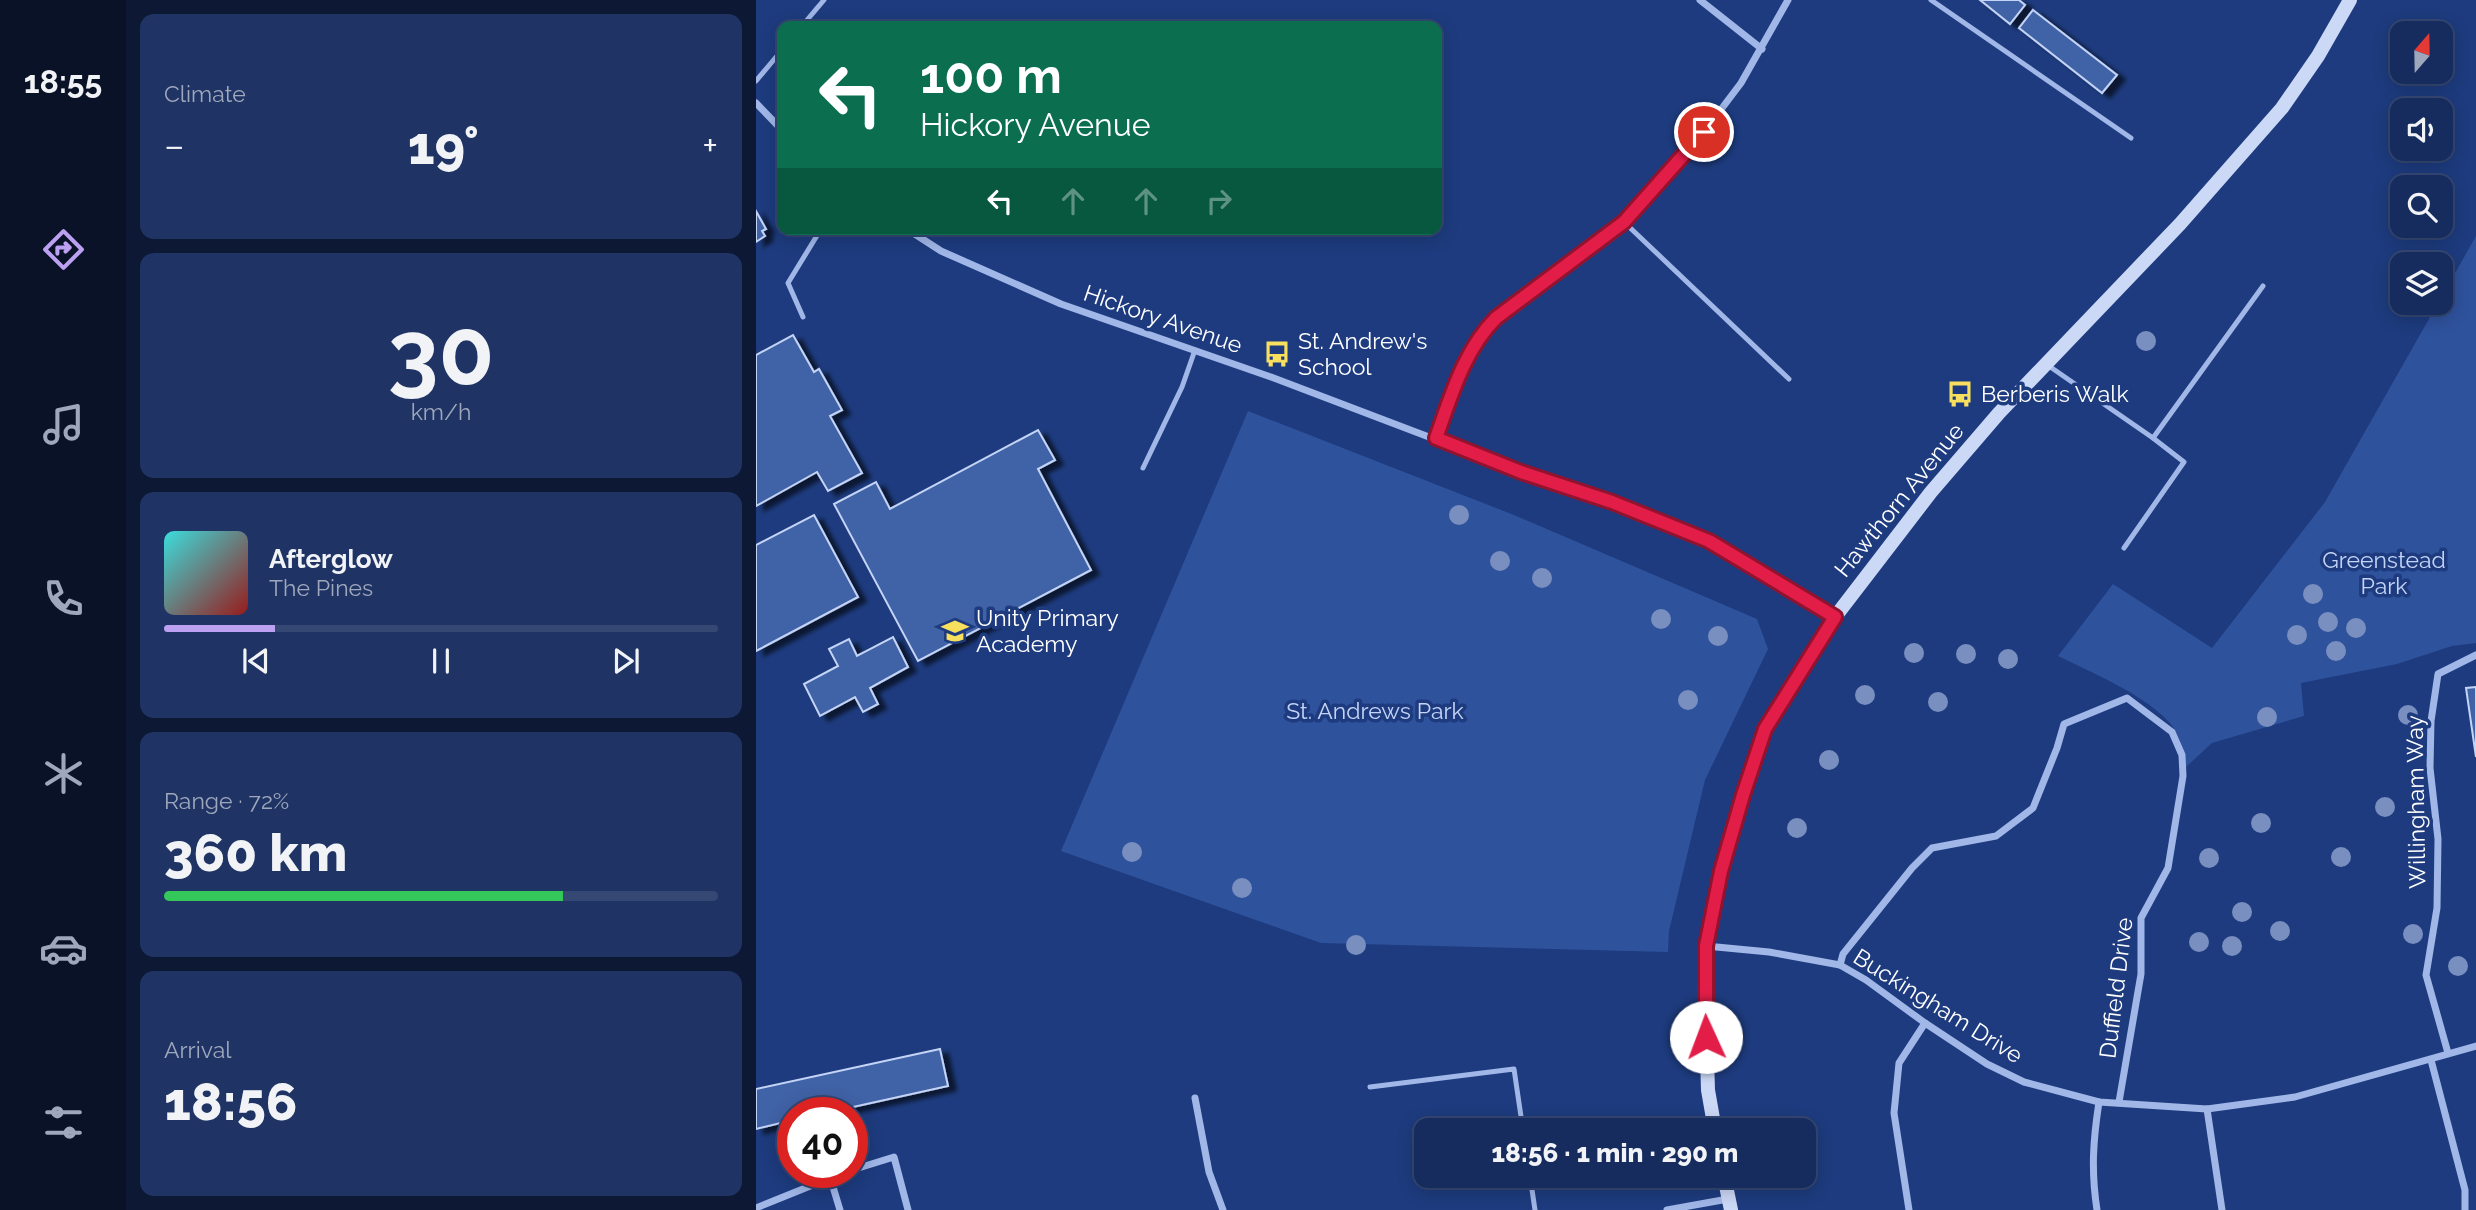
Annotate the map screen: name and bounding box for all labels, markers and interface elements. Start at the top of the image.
north arrow [2390,21,2454,84]
map controls [2390,21,2453,315]
text: 100 m [920,47,1062,104]
icon: left [805,49,896,140]
text: 18:55 [24,63,102,100]
text: Climate [164,80,246,107]
button: sound [2390,98,2453,161]
pin [1674,102,1734,162]
text: Hickory Avenue [920,106,1150,143]
icon: arrive [1685,113,1723,151]
text: 19° [408,115,479,176]
text: − [164,123,184,168]
text: + [702,123,718,168]
button: search [2390,175,2453,238]
icon: left [981,182,1019,220]
icon: ahead [1054,182,1092,220]
icon: ahead [1127,182,1165,220]
icon: right [1200,182,1238,220]
icon: directions [39,225,88,274]
button: layers [2390,252,2453,315]
street label: Hickory Avenue [1080,279,1246,358]
text: 30 [388,299,494,406]
place label: St. Andrew's School [1298,327,1427,380]
bus stop icon: St. Andrew's School [1262,339,1292,369]
bus stop icon: Berberis Walk [1945,379,1975,409]
place label: Berberis Walk [1981,380,2129,407]
text: km/h [411,398,471,425]
icon: music [39,400,88,449]
street label: Hawthorn Avenue [1828,417,1969,582]
text: Afterglow [269,544,393,574]
park label: Greenstead Park [2322,546,2446,599]
icon: phone [39,574,88,623]
text: The Pines [269,574,373,601]
place label: Unity Primary Academy [976,604,1119,657]
school or university icon: Unity Primary Academy [940,616,970,646]
icon: previous [237,642,275,680]
icon: pause [422,642,460,680]
icon: next [607,642,645,680]
park label: St. Andrews Park [1286,697,1464,724]
street label: Willingham Way [2400,715,2431,889]
icon: climate [39,749,88,798]
text: Range · 72% [164,787,289,814]
text: 360 km [164,822,347,883]
street label: Duffield Drive [2093,916,2138,1060]
icon: car [39,924,88,973]
street label: Buckingham Drive [1849,943,2028,1068]
position arrow [1669,1000,1743,1074]
text: Arrival [164,1036,231,1063]
text: 18:56 [164,1071,297,1132]
speed limit sign: 40 [777,1097,868,1188]
icon: filters [39,1098,88,1147]
text: 18:56 · 1 min · 290 m [1492,1138,1738,1168]

